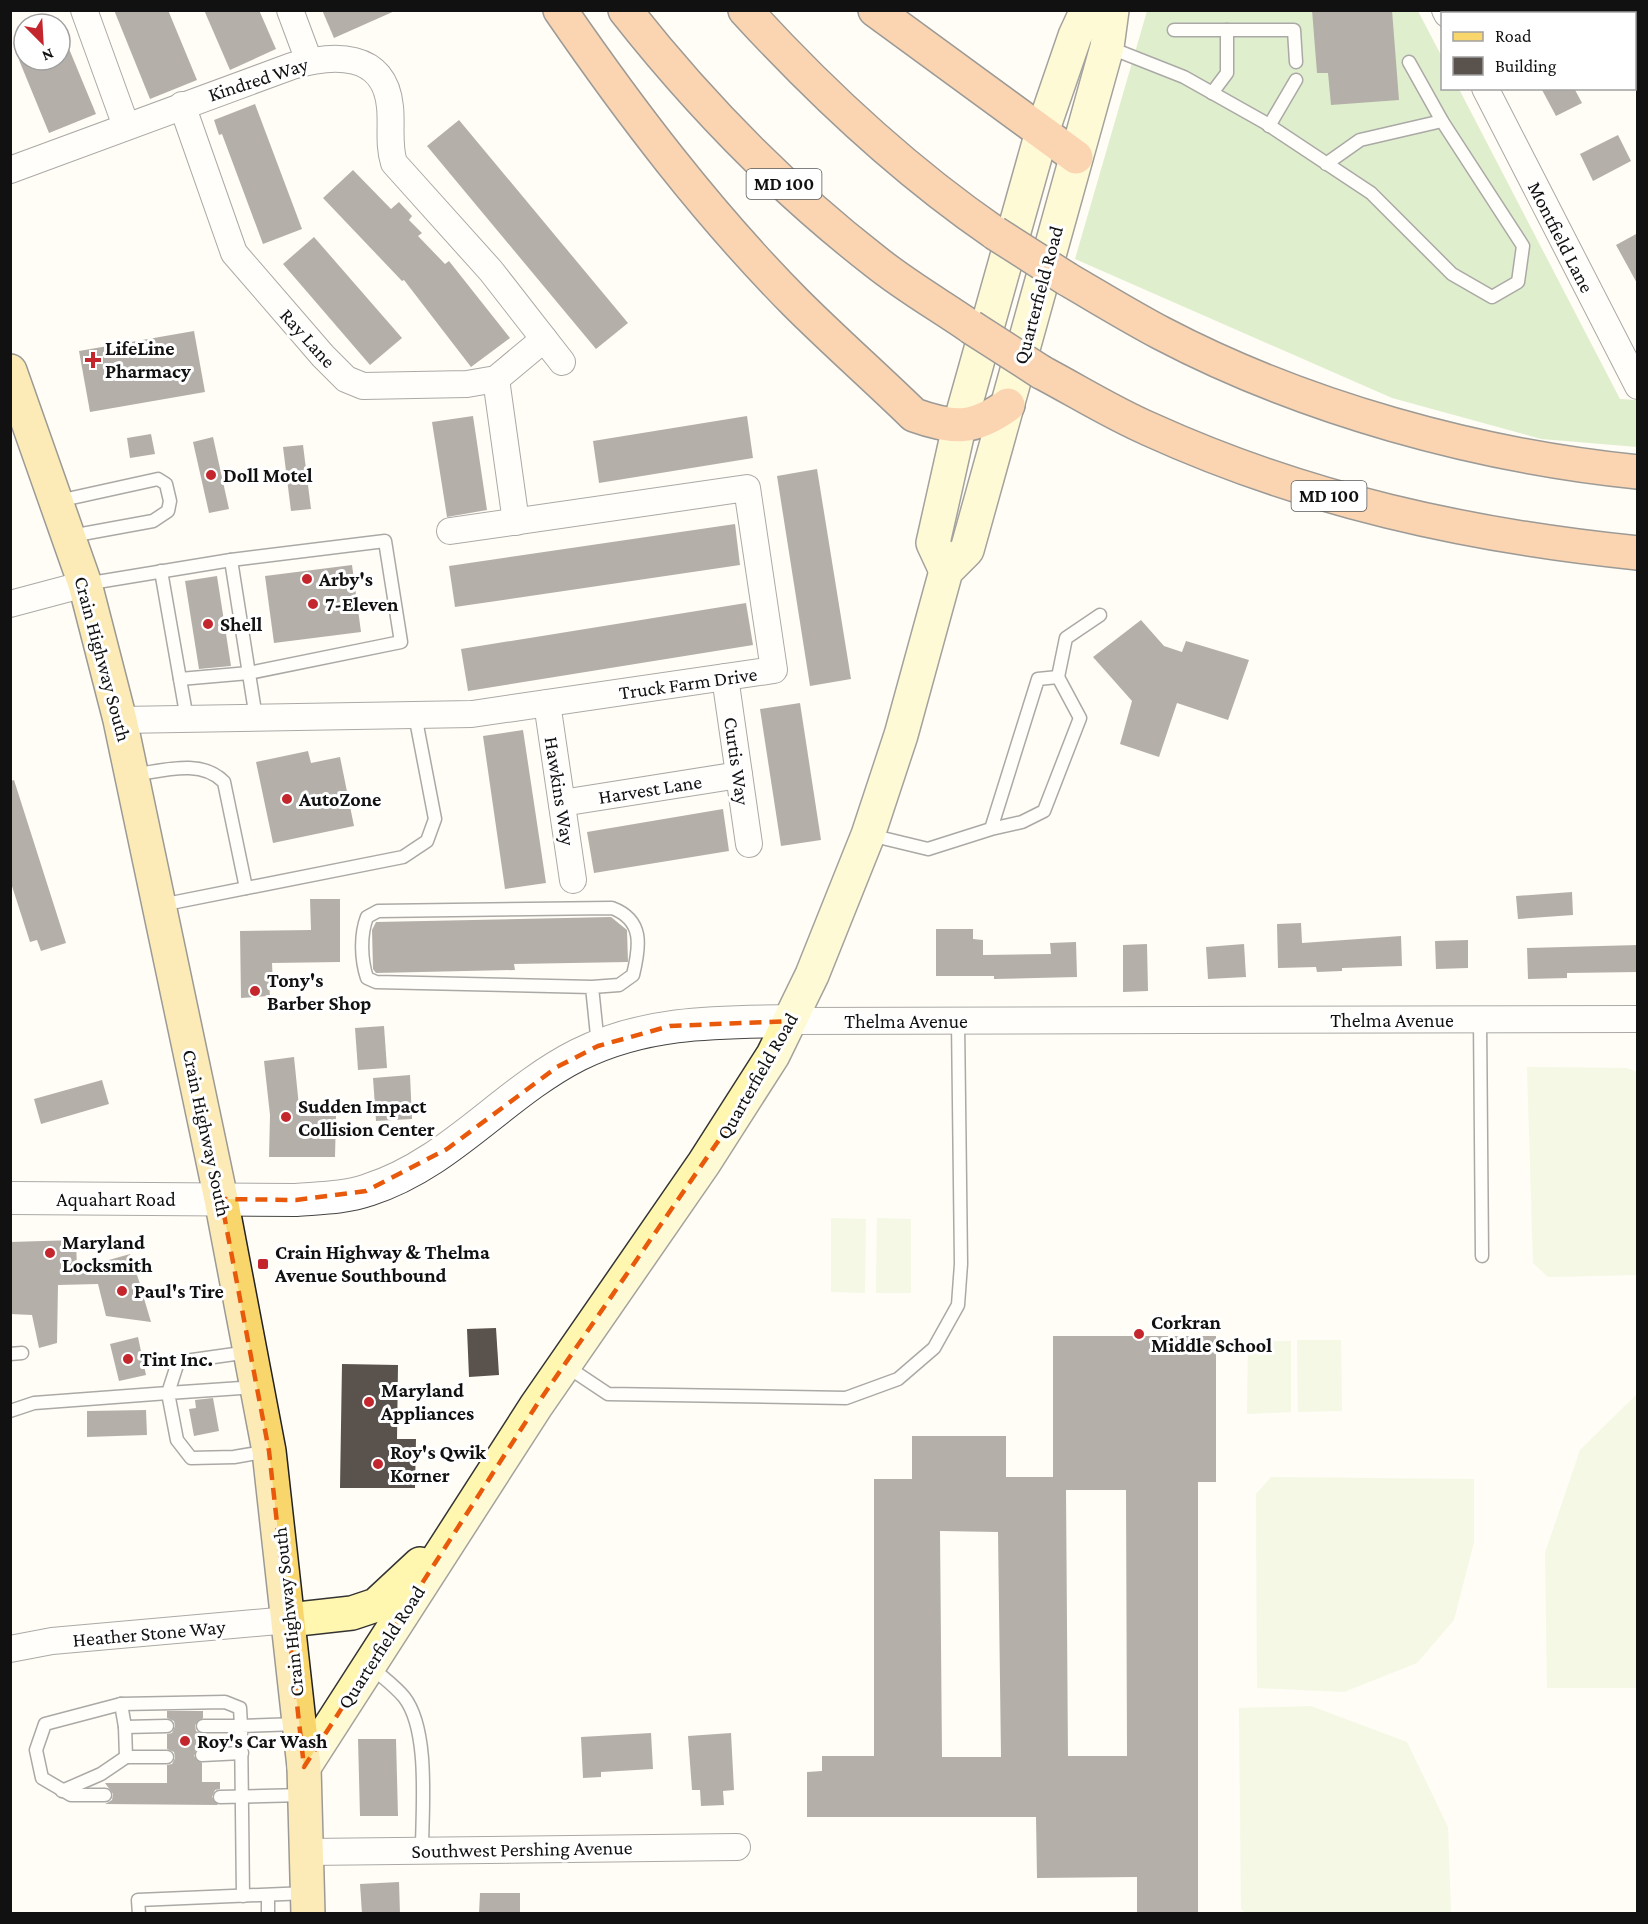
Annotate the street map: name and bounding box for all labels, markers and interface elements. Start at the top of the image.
north arrow [12,12,72,72]
legend [1441,12,1636,90]
text: Road [1495,26,1532,46]
text: N [39,45,56,65]
street label: Kindred Way [205,52,312,106]
text: Building [1495,56,1557,76]
road number: MD 100 [746,169,822,199]
street label: Montfield Lane [1524,178,1599,296]
street label: Quarterfield Road [1009,223,1067,367]
street label: Ray Lane [275,304,340,373]
place label: LifeLine Pharmacy [105,337,191,382]
marker: LifeLine Pharmacy [86,353,100,367]
place label: Doll Motel [223,464,313,486]
marker: Doll Motel [204,468,218,482]
road number: MD 100 [1292,481,1366,511]
place label: Arby's [318,568,373,590]
marker: Arby's [300,572,314,586]
street label: Crain Highway South [69,574,136,745]
place label: 7-Eleven [325,593,399,615]
marker: 7-Eleven [306,597,320,611]
place label: Shell [220,613,263,635]
marker: Shell [201,617,215,631]
street label: Truck Farm Drive [618,662,759,704]
street label: Curtis Way [719,716,754,807]
street label: Hawkins Way [540,735,580,848]
street label: Harvest Lane [597,770,703,808]
place label: AutoZone [298,788,381,810]
marker: AutoZone [280,792,294,806]
place label: Tony's Barber Shop [267,969,371,1014]
marker: Tony's Barber Shop [248,984,262,998]
street label: Quarterfield Road [712,1008,802,1143]
street label: Thelma Avenue [1330,1009,1454,1031]
street label: Thelma Avenue [844,1010,968,1032]
street label: Crain Highway South [178,1047,236,1219]
place label: Sudden Impact Collision Center [298,1095,435,1140]
marker: Sudden Impact Collision Center [279,1110,293,1124]
street label: Aquahart Road [56,1188,176,1211]
place label: Maryland Locksmith [62,1231,153,1276]
place label: Crain Highway & Thelma Avenue Southbound [274,1241,490,1286]
marker: Maryland Locksmith [43,1246,57,1260]
marker: Crain Highway & Thelma Avenue Southbound [256,1257,270,1271]
place label: Paul's Tire [134,1280,224,1302]
marker: Paul's Tire [115,1284,129,1298]
place label: Corkran Middle School [1151,1311,1272,1356]
marker: Corkran Middle School [1132,1327,1146,1341]
place label: Tint Inc. [140,1348,213,1370]
marker: Tint Inc. [121,1352,135,1366]
place label: Maryland Appliances [380,1379,474,1424]
marker: Maryland Appliances [362,1395,376,1409]
place label: Roy's Qwik Korner [390,1441,487,1486]
marker: Roy's Qwik Korner [371,1457,385,1471]
street label: Crain Highway South [268,1526,309,1698]
street label: Quarterfield Road [333,1581,429,1713]
street label: Heather Stone Way [72,1615,227,1652]
place label: Roy's Car Wash [197,1730,328,1752]
marker: Roy's Car Wash [178,1734,192,1748]
street label: Southwest Pershing Avenue [411,1836,633,1863]

